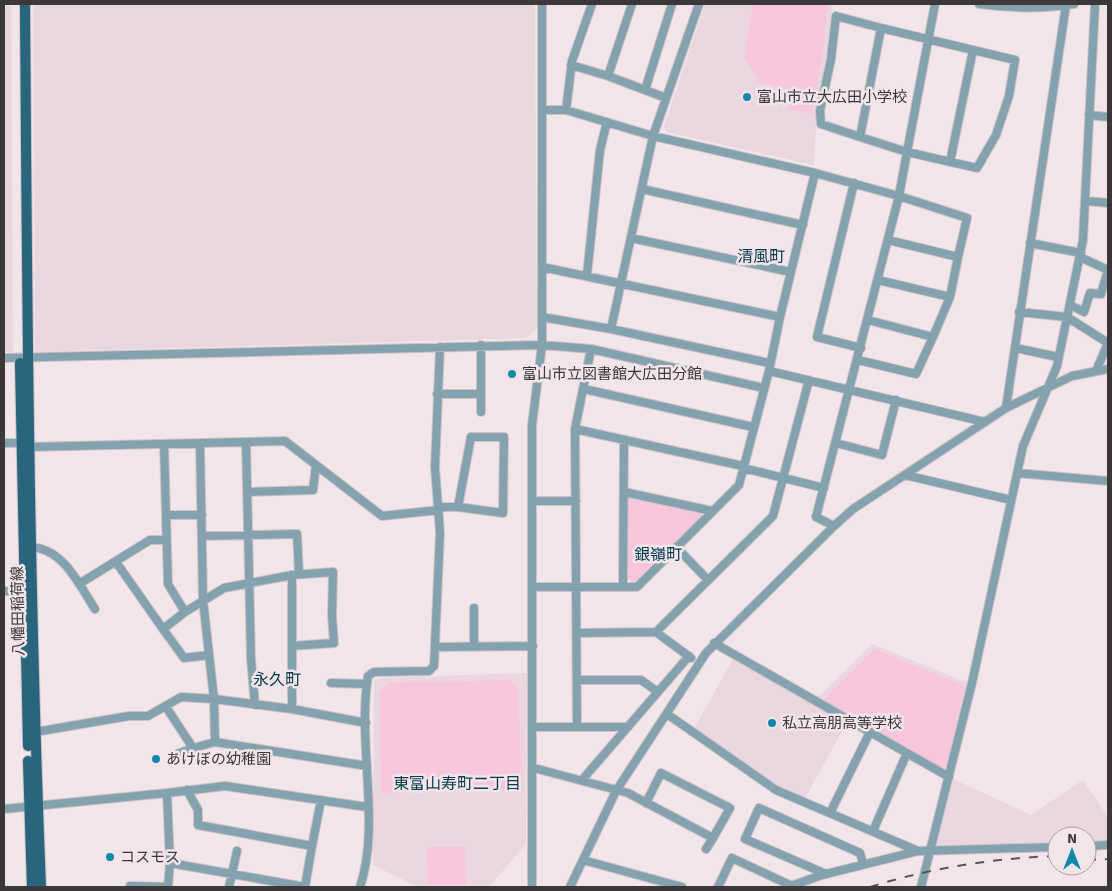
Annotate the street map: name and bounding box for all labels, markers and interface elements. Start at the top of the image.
place label: 富山市立大広田小学校 [757,88,907,106]
marker: 富山市立大広田小学校 [741,91,753,103]
district label: 清風町 [737,247,785,267]
place label: 富山市立図書館大広田分館 [522,365,702,383]
marker: 富山市立図書館大広田分館 [506,368,518,380]
district label: 銀嶺町 [634,545,682,565]
street label: 八幡田稲荷線 [8,566,28,656]
district label: 永久町 [253,670,301,690]
place label: 私立高朋高等学校 [782,714,902,732]
marker: 私立高朋高等学校 [766,717,778,729]
place label: あけぼの幼稚園 [166,750,271,768]
marker: あけぼの幼稚園 [150,753,162,765]
district label: 東富山寿町二丁目 [393,774,521,794]
north arrow [1047,826,1097,876]
text: N [1067,830,1077,847]
place label: コスモス [120,848,180,866]
marker: コスモス [104,851,116,863]

